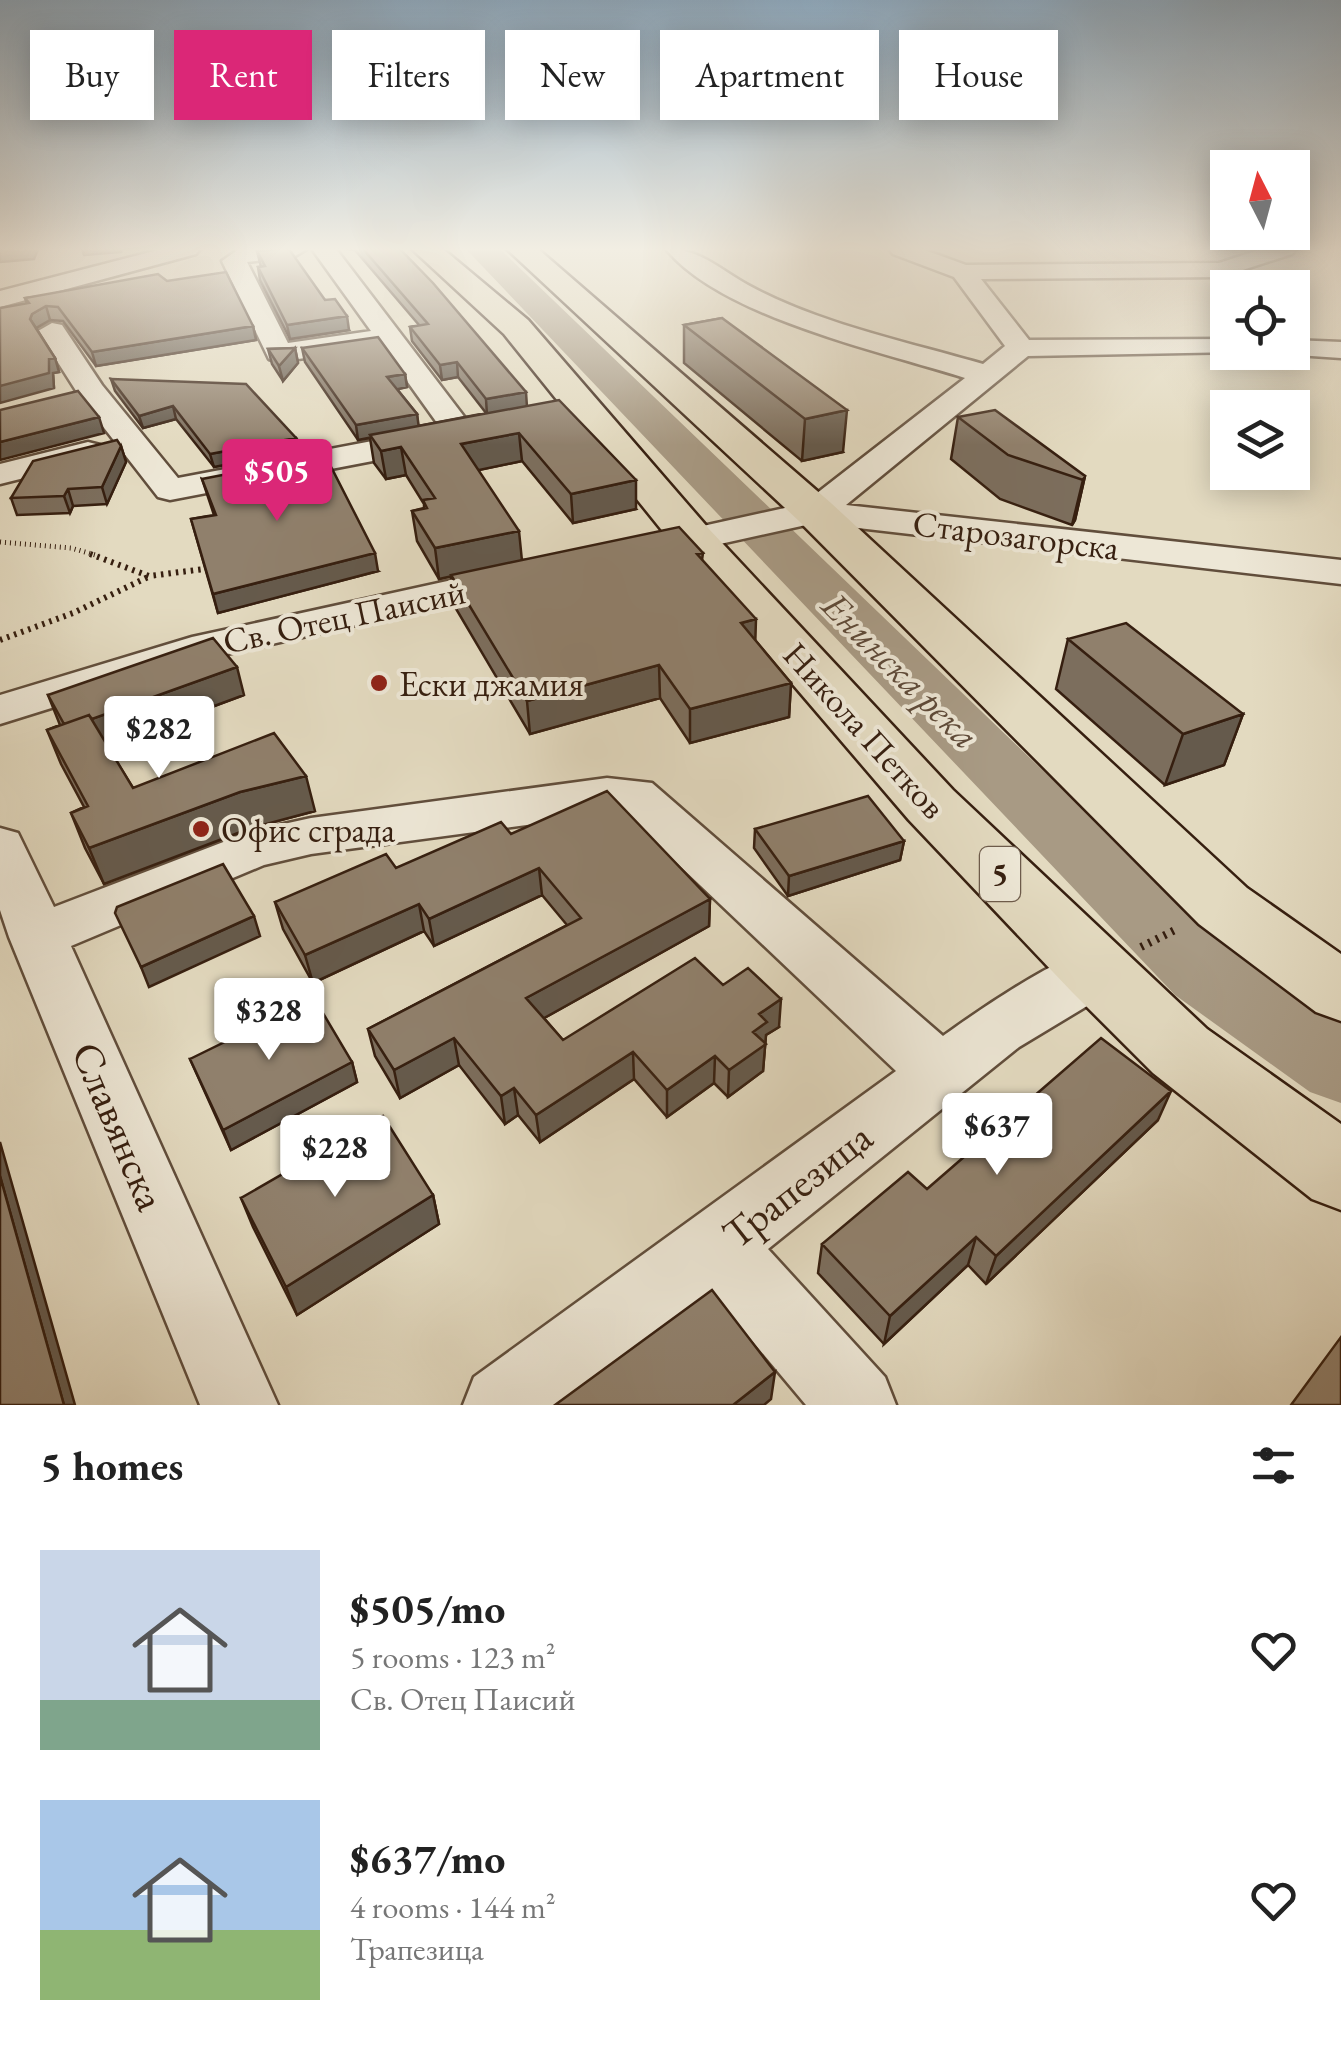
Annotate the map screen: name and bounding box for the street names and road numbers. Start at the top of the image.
street label: Старозагорска [910,500,1122,571]
street label: Св. Отец Паисий [219,568,469,664]
street label: Никола Петков [774,632,956,828]
road number: 5 [980,847,1020,901]
street label: Славянска [59,1033,179,1219]
street label: Трапезица [711,1109,883,1261]

